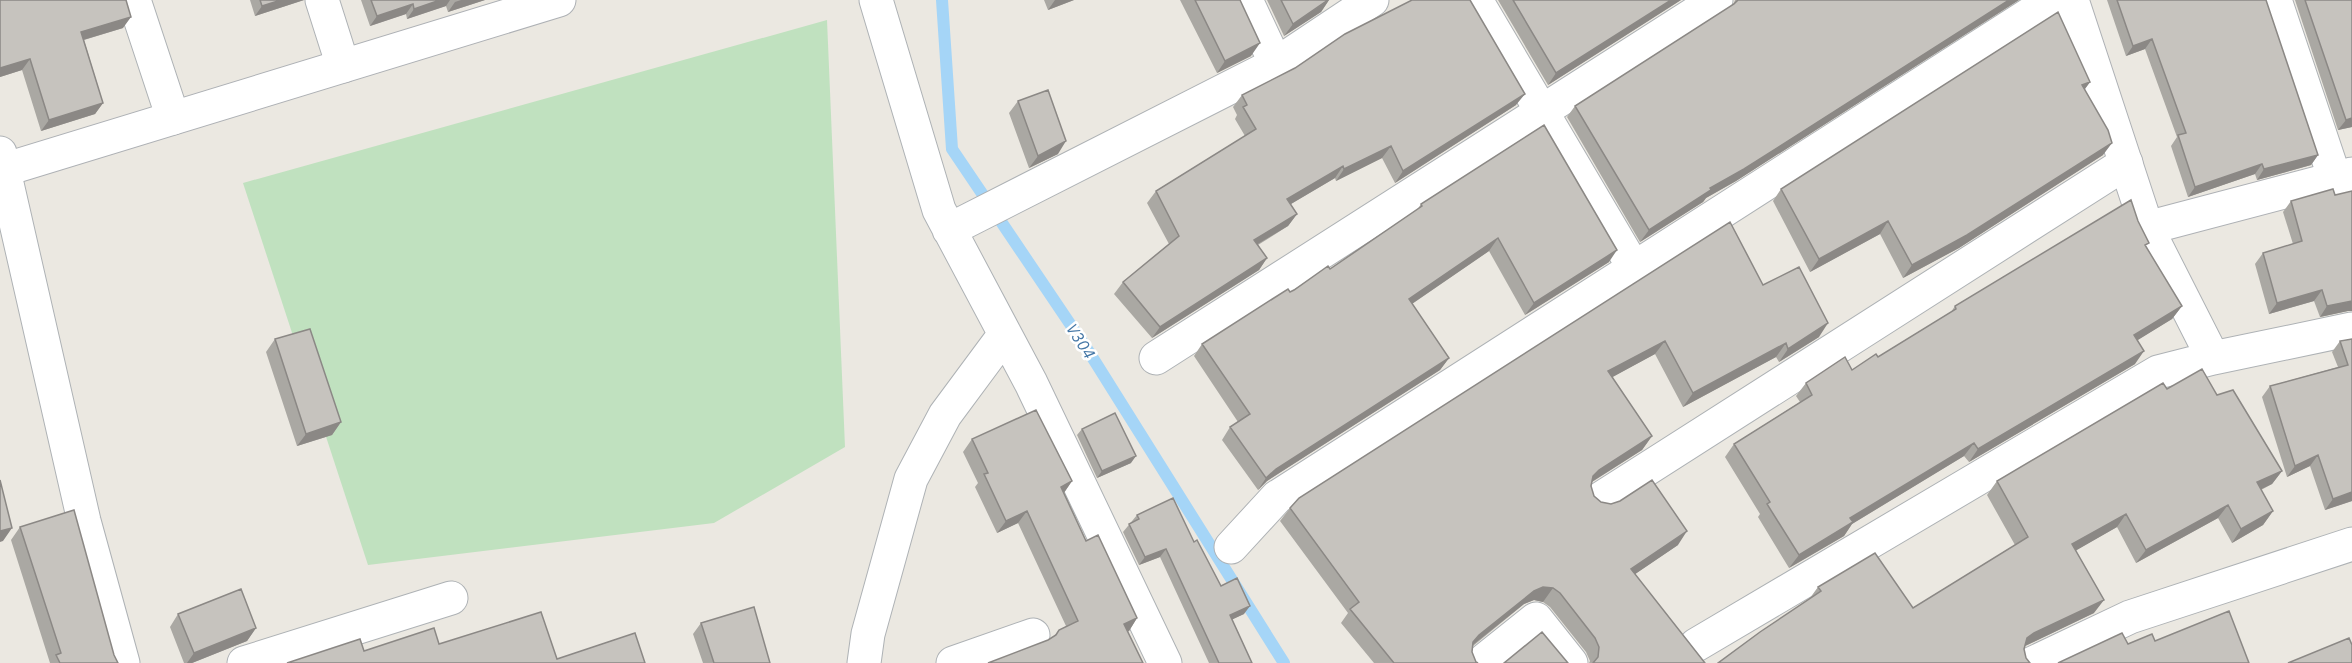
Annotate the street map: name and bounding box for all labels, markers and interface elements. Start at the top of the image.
water label: V304 [1062,319,1100,363]

